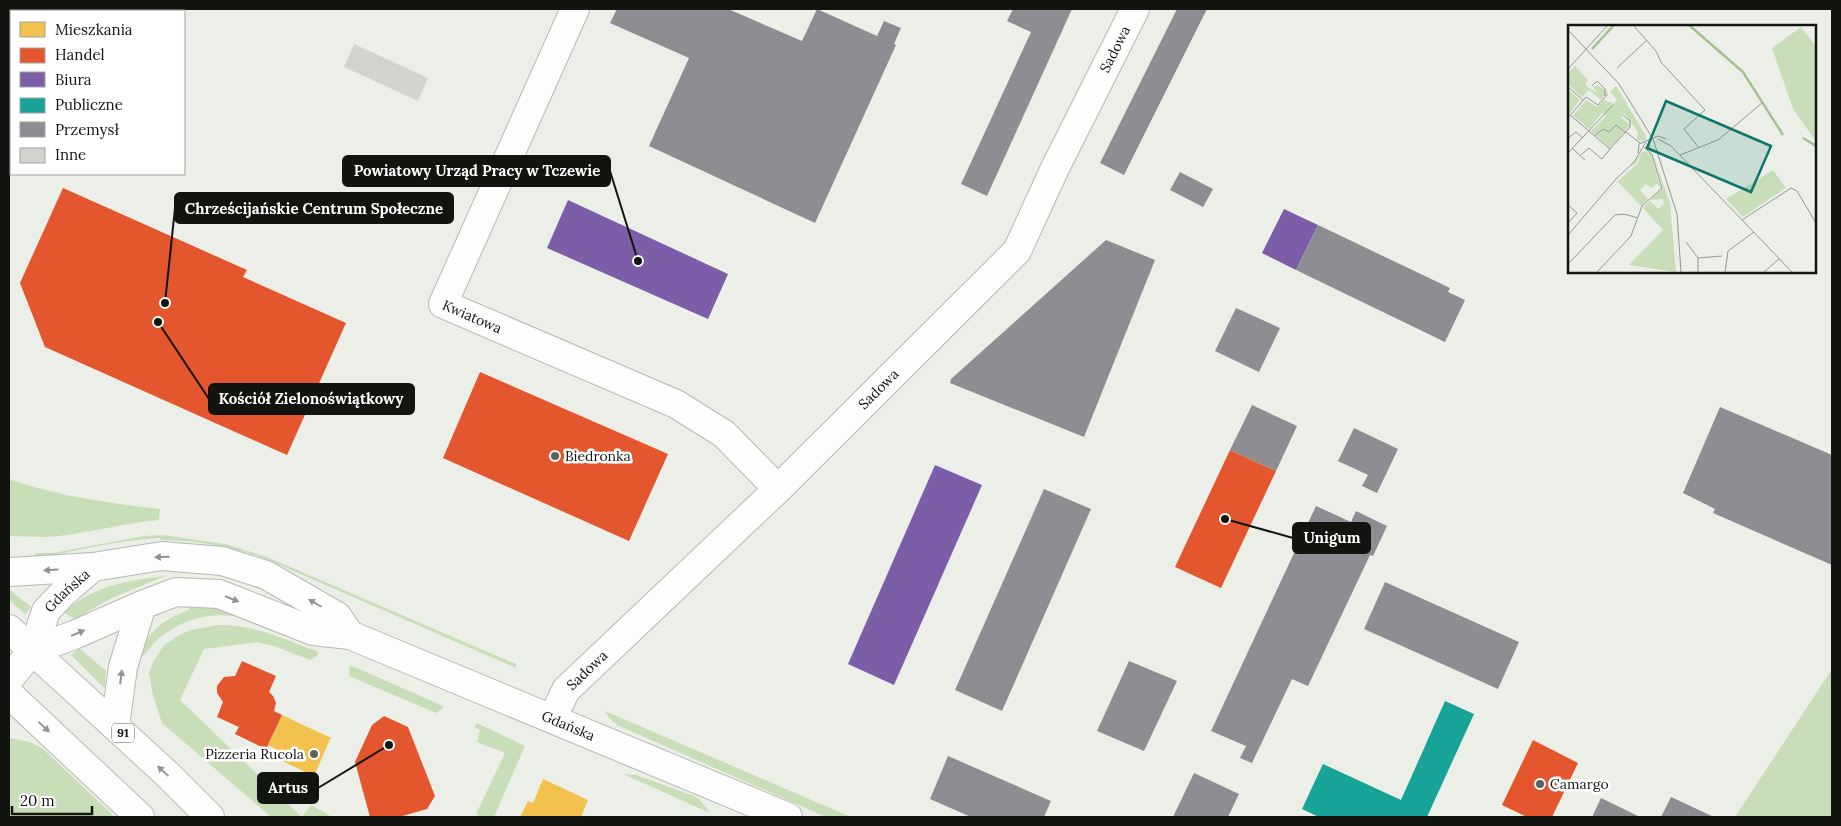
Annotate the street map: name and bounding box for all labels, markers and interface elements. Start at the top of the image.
legend [10,10,185,175]
text: Mieszkania [55,20,133,39]
street label: Sadowa [1096,23,1134,75]
inset map [1568,25,1816,272]
text: Handel [55,45,105,64]
text: Biura [55,70,92,89]
text: Publiczne [55,95,123,114]
text: Przemysł [55,120,119,139]
text: Inne [55,145,86,164]
callout: Powiatowy Urząd Pracy w Tczewie [343,156,610,186]
text: Powiatowy Urząd Pracy w Tczewie [354,161,600,180]
callout: Chrześcijańskie Centrum Społeczne [175,193,453,223]
text: Chrześcijańskie Centrum Społeczne [185,199,443,218]
street label: Kwiatowa [440,296,505,337]
street label: Sadowa [854,365,902,413]
callout: Kościół Zielonoświątkowy [209,384,414,414]
text: Kościół Zielonoświątkowy [219,389,404,408]
place label: Biedronka [565,447,631,465]
marker: Biedronka [549,450,561,462]
callout: Unigum [1293,523,1370,553]
text: Unigum [1304,528,1361,547]
one-way arrow [154,553,170,561]
street label: Gdańska [40,565,93,616]
one-way arrow [43,566,59,574]
one-way arrow [224,596,239,603]
one-way arrow [309,598,322,607]
one-way arrow [71,629,86,636]
street label: Sadowa [563,646,611,694]
one-way arrow [117,669,125,685]
street label: Gdańska [539,707,598,745]
one-way arrow [38,721,50,733]
road number: 91 [112,724,134,742]
place label: Pizzeria Rucola [205,745,304,763]
marker: Pizzeria Rucola [308,748,320,760]
one-way arrow [157,765,169,776]
callout: Artus [258,773,318,803]
place label: Camargo [1550,775,1609,793]
text: Artus [268,778,308,797]
marker: Camargo [1534,778,1546,790]
scale bar [12,784,92,816]
text: 20 m [20,791,55,810]

